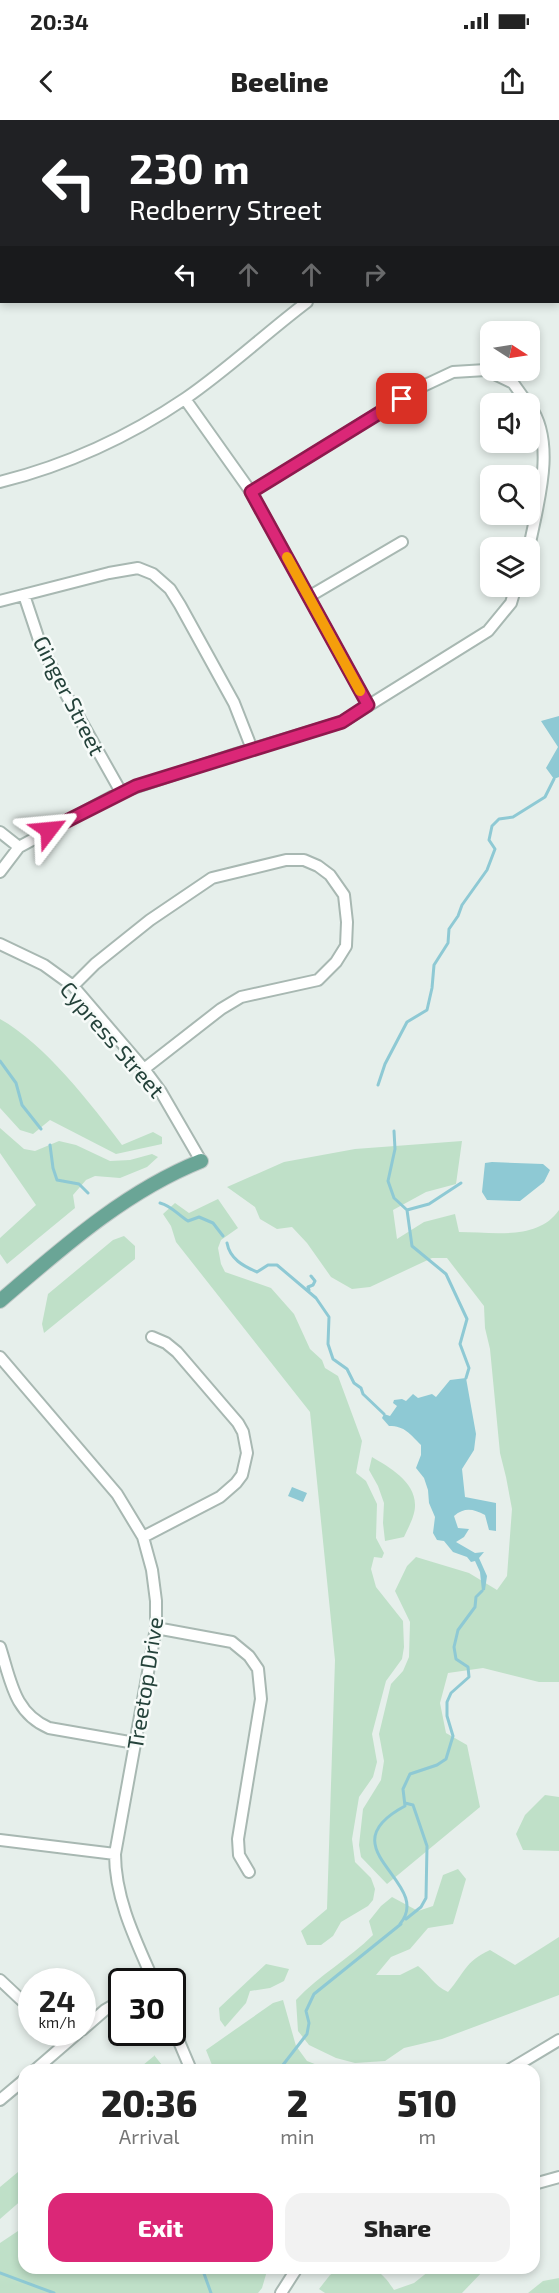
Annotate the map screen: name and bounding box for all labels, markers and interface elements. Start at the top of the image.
text: 20:34 [30,8,89,34]
icon: back [30,65,63,98]
text: Beeline [230,65,329,97]
icon: share [496,65,529,98]
text: 230 m [129,142,250,192]
icon: left [30,144,108,222]
text: Redberry Street [129,193,322,225]
icon: left [169,258,202,291]
icon: ahead [232,258,265,291]
icon: ahead [295,258,328,291]
icon: right [358,258,391,291]
north arrow [480,321,540,381]
map controls [480,321,540,597]
pin [376,373,427,424]
icon: arrive [385,382,418,415]
button: sound [480,393,540,453]
button: search [480,465,540,525]
button: layers [480,537,540,597]
street label: Ginger Street [29,631,111,759]
position arrow [17,798,81,862]
street label: Cypress Street [55,976,171,1102]
street label: Treetop Drive [121,1615,167,1751]
speed limit sign: 30 [108,1968,186,2046]
text: 24 [39,1982,75,2018]
text: km/h [38,2013,76,2031]
text: 20:36 [101,2081,197,2124]
text: 2 [287,2081,308,2124]
text: 510 [397,2081,457,2124]
text: Arrival [119,2124,180,2148]
text: min [280,2124,314,2148]
text: m [418,2124,436,2148]
button: Exit [48,2193,273,2262]
button: Share [285,2193,510,2262]

